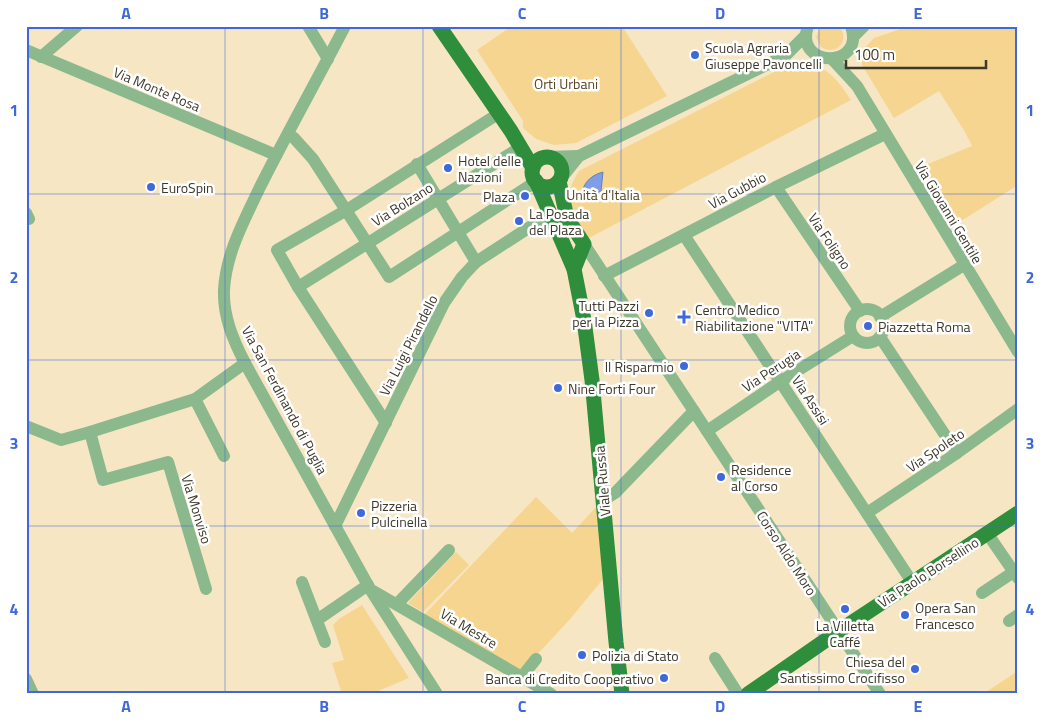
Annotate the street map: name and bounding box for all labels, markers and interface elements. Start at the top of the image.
text: A [121,1,131,25]
text: B [319,1,329,25]
text: C [518,1,527,25]
text: D [715,1,725,25]
text: E [914,1,923,25]
place label: Scuola Agraria Giuseppe Pavoncelli [705,37,822,74]
scale bar [846,38,986,70]
text: 100 m [854,43,895,66]
marker: Scuola Agraria Giuseppe Pavoncelli [689,49,701,61]
street label: Via Monte Rosa [110,61,204,117]
park label: Orti Urbani [534,73,598,94]
text: 1 [10,98,18,122]
text: 1 [1026,98,1034,122]
place label: Hotel delle Nazioni [458,150,521,187]
street label: Via Giovanni Gentile [910,157,988,267]
marker: Hotel delle Nazioni [442,162,454,174]
street label: Via Gubbio [704,166,770,214]
place label: EuroSpin [161,177,214,198]
street label: Via Bolzano [367,177,437,231]
marker: EuroSpin [145,181,157,193]
park label: Unità d'Italia [566,184,640,205]
place label: Plaza [483,186,515,207]
marker: Plaza [519,190,531,202]
place label: La Posada del Plaza [529,203,589,240]
street label: Via Foligno [803,209,857,273]
marker: La Posada del Plaza [513,215,525,227]
text: 2 [10,265,18,289]
text: 2 [1026,265,1034,289]
street label: Via Luigi Pirandello [373,291,443,399]
place label: Tutti Pazzi per la Pizza [572,295,639,332]
place label: Centro Medico Riabilitazione "VITA" [695,299,813,336]
marker: Tutti Pazzi per la Pizza [643,307,655,319]
marker: Centro Medico Riabilitazione "VITA" [677,310,691,324]
place label: Piazzetta Roma [878,316,971,337]
marker: Piazzetta Roma [862,320,874,332]
street label: Via San Ferdinando di Puglia [237,322,333,478]
street label: Via Perugia [738,343,804,397]
place label: Il Risparmio [605,356,674,377]
marker: Il Risparmio [678,360,690,372]
street label: Via Assisi [787,371,835,429]
place label: Nine Forti Four [568,378,656,399]
marker: Nine Forti Four [552,382,564,394]
street label: Via Spoleto [902,423,968,477]
text: 3 [10,431,18,455]
text: 3 [1026,431,1034,455]
street label: Viale Russia [588,445,616,517]
place label: Residence al Corso [731,459,791,496]
marker: Residence al Corso [715,471,727,483]
street label: Via Monviso [176,472,218,546]
place label: Pizzeria Pulcinella [371,495,427,532]
street label: Corso Aldo Moro [752,506,822,600]
marker: Pizzeria Pulcinella [355,507,367,519]
street label: Via Paolo Borsellino [873,531,983,613]
text: 4 [10,597,19,621]
place label: Opera San Francesco [915,597,976,634]
text: 4 [1026,597,1035,621]
street label: Via Mestre [436,603,502,653]
marker: La Villetta Caffé [839,603,851,615]
marker: Opera San Francesco [899,609,911,621]
place label: La Villetta Caffé [816,615,874,652]
place label: Polizia di Stato [592,645,679,666]
marker: Polizia di Stato [576,649,588,661]
place label: Chiesa del Santissimo Crocifisso [780,651,905,688]
marker: Chiesa del Santissimo Crocifisso [909,663,921,675]
place label: Banca di Credito Cooperativo [485,668,654,689]
marker: Banca di Credito Cooperativo [658,672,670,684]
text: A [121,694,131,718]
text: B [319,694,329,718]
text: C [518,694,527,718]
text: D [715,694,725,718]
text: E [914,694,923,718]

